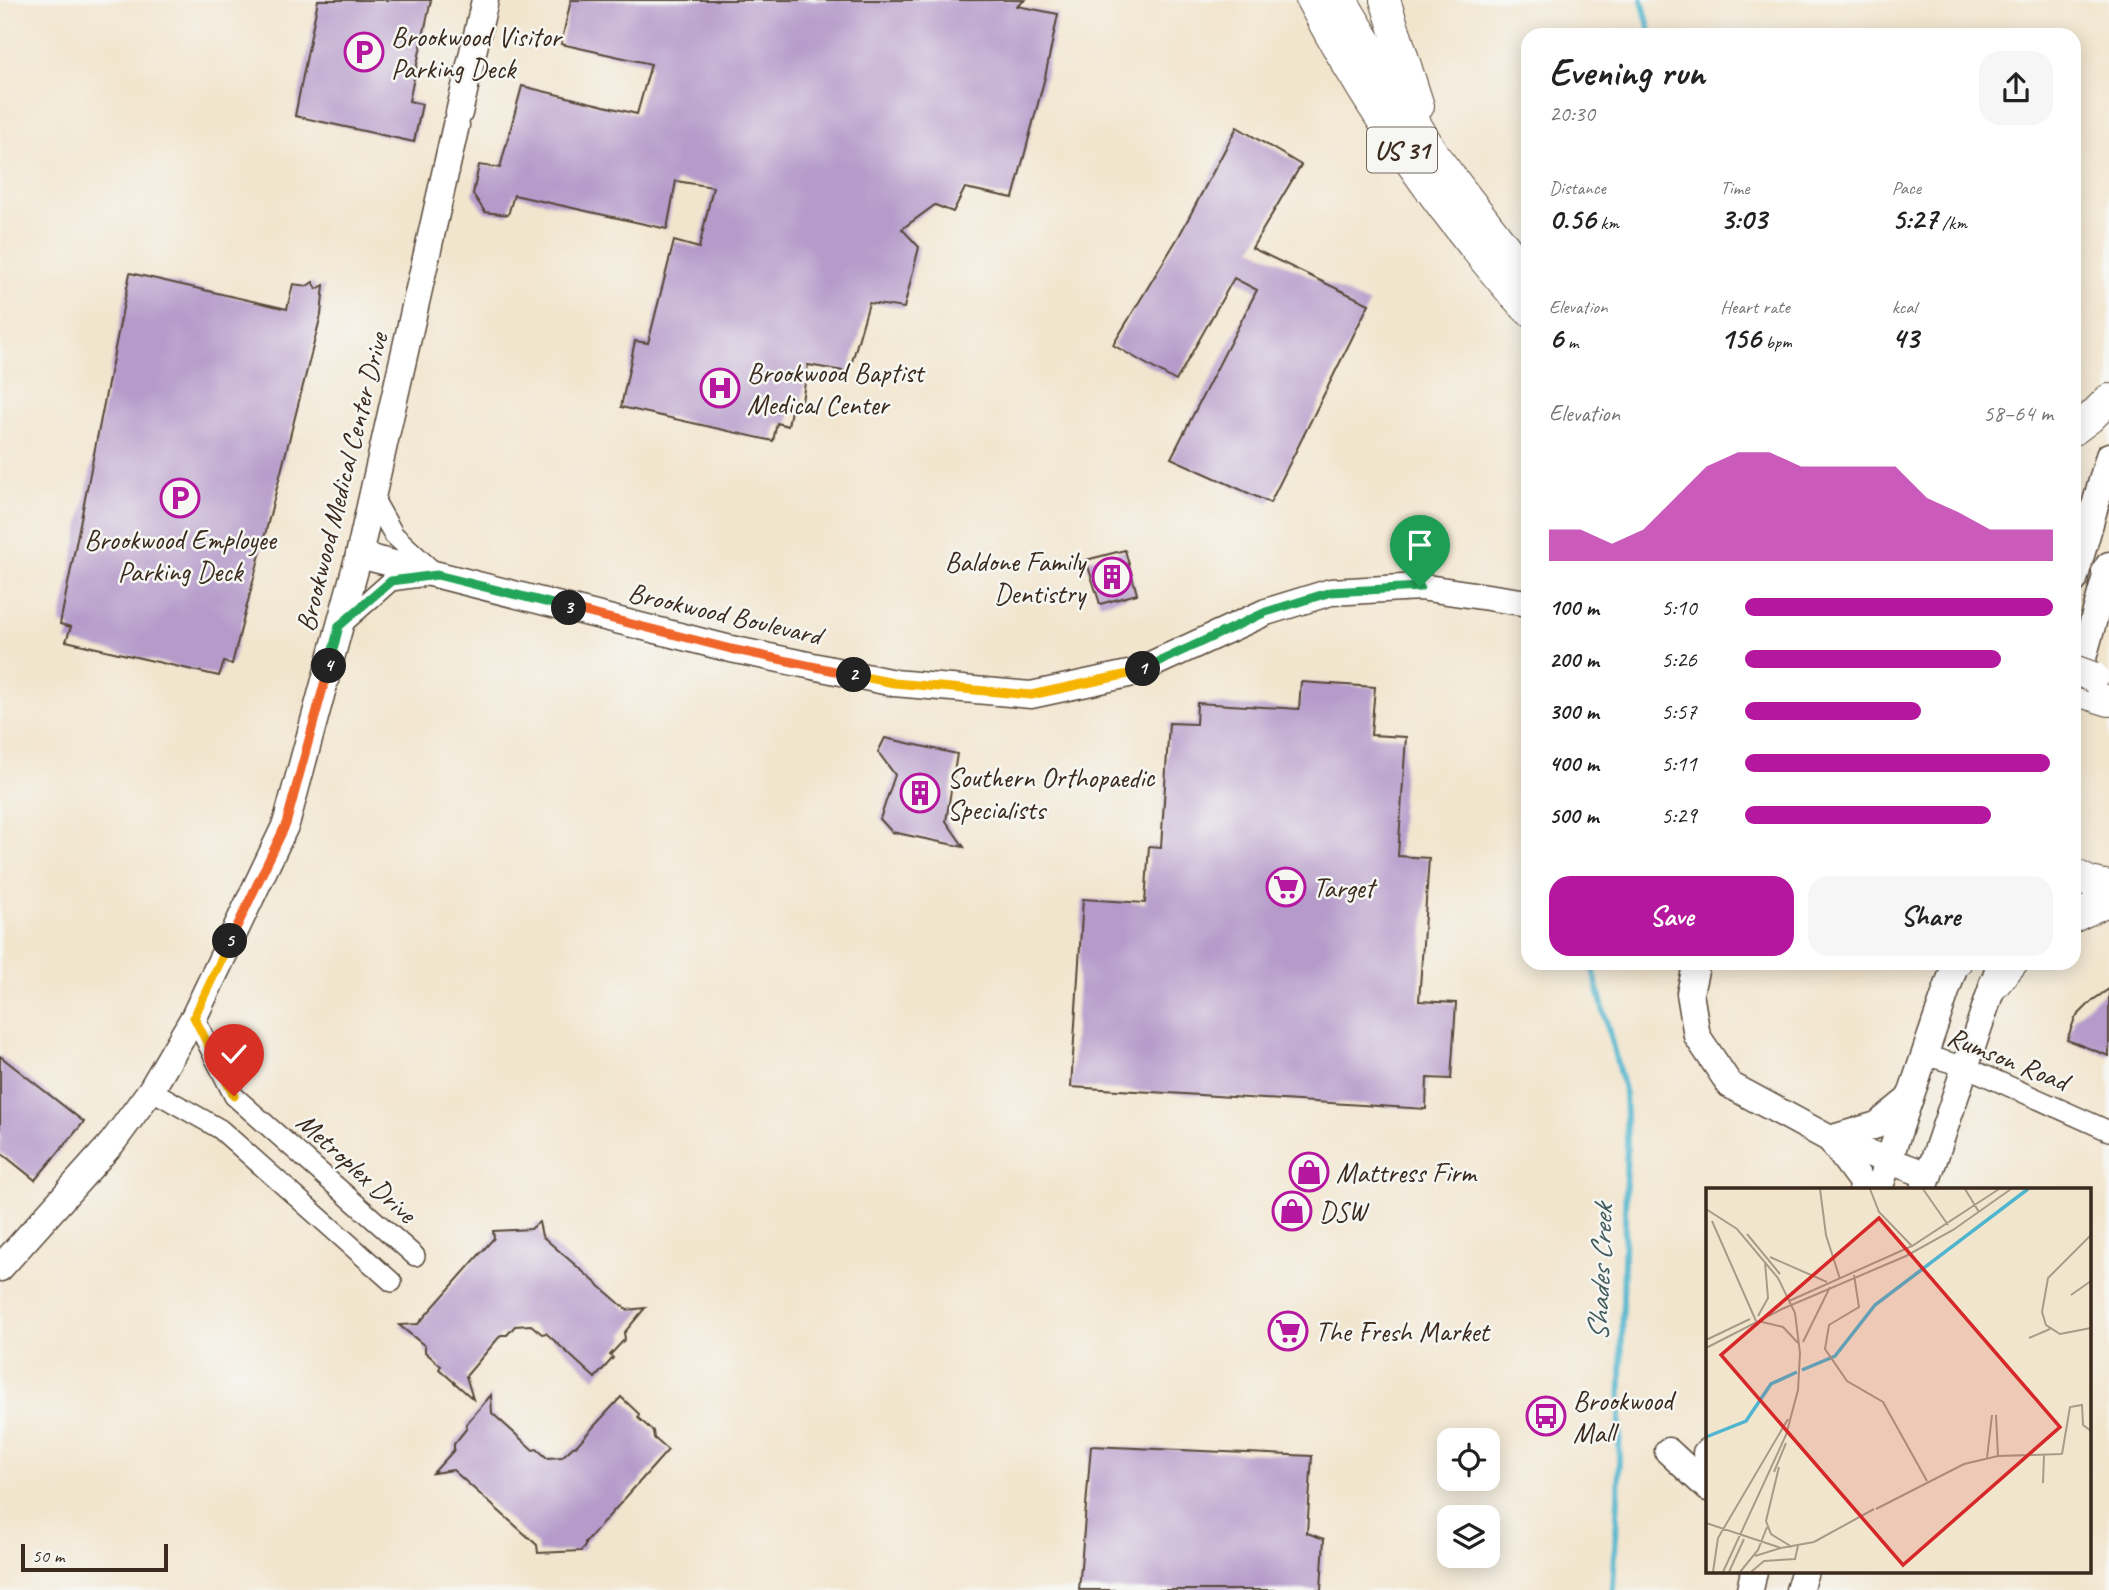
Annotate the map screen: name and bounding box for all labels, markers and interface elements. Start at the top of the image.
place label: Brookwood Visitor Parking Deck [391,19,564,86]
parking icon: Brookwood Visitor Parking Deck [343,31,385,73]
text: Evening run [1549,49,1705,96]
button: share [1979,51,2053,125]
text: 20:30 [1549,99,1595,128]
road number: US 31 [1367,127,1437,172]
text: Distance [1549,176,1606,200]
text: Time [1720,176,1749,200]
text: Pace [1892,176,1921,200]
text: 0.56 [1549,200,1596,238]
text: 3:03 [1720,200,1767,238]
text: 5:27 [1892,200,1938,238]
text: km [1596,211,1619,235]
text: /km [1938,211,1967,235]
text: Elevation [1549,295,1607,319]
text: Heart rate [1720,295,1790,319]
text: kcal [1892,295,1917,319]
text: 6 [1549,319,1563,357]
text: 156 [1720,319,1761,357]
text: 43 [1892,319,1919,357]
street label: Brookwood Medical Center Drive [287,327,396,635]
text: m [1563,330,1578,354]
text: bpm [1761,330,1792,354]
place label: Brookwood Baptist Medical Center [747,355,926,422]
hospital icon: Brookwood Baptist Medical Center [699,367,741,409]
text: Elevation [1549,399,1620,428]
text: 58–64 m [1983,399,2053,428]
parking icon: Brookwood Employee Parking Deck [159,477,201,519]
pin [1390,515,1450,587]
place label: Brookwood Employee Parking Deck [84,522,278,589]
icon: arrive [1401,526,1439,564]
place label: Baldone Family Dentistry [945,544,1087,611]
building icon: Baldone Family Dentistry [1091,556,1133,598]
street label: Brookwood Boulevard [625,574,829,654]
pin: 3 [552,590,586,626]
text: 100 m [1549,593,1599,622]
text: 5:10 [1661,593,1697,622]
text: 3 [564,595,573,619]
text: 200 m [1549,645,1599,674]
text: 5:26 [1661,645,1697,674]
pin: 4 [312,648,346,684]
pin: 1 [1126,652,1160,686]
text: 4 [324,653,333,677]
text: 1 [1138,656,1147,680]
pin: 2 [836,658,872,692]
text: 2 [849,662,858,686]
text: 300 m [1549,697,1599,726]
text: 5:57 [1661,697,1697,726]
text: 400 m [1549,749,1599,778]
text: 5:11 [1661,749,1697,778]
place label: Southern Orthopaedic Specialists [947,760,1156,827]
building icon: Southern Orthopaedic Specialists [899,772,941,814]
text: 500 m [1549,801,1598,830]
text: 5:29 [1661,801,1697,830]
supermarket icon: Target [1265,866,1307,908]
place label: Target [1313,870,1378,905]
button: Save [1549,876,1794,956]
button: Share [1808,876,2053,956]
pin: 5 [212,923,247,958]
text: 5 [225,928,234,952]
street label: Rumson Road [1942,1018,2077,1100]
pin [204,1024,264,1096]
icon: check [215,1035,253,1073]
street label: Metroplex Drive [289,1104,425,1232]
shop icon: Mattress Firm [1288,1151,1330,1193]
place label: Mattress Firm [1336,1155,1478,1190]
inset map [1706,1188,2092,1572]
shop icon: DSW [1271,1190,1313,1232]
place label: DSW [1319,1194,1370,1229]
water label: Shades Creek [1579,1199,1622,1342]
supermarket icon: The Fresh Market [1267,1310,1309,1352]
place label: The Fresh Market [1315,1314,1491,1349]
place label: Brookwood Mall [1573,1383,1677,1450]
bus stop icon: Brookwood Mall [1525,1395,1567,1437]
map controls [1437,1428,1500,1568]
button: locate [1437,1428,1500,1491]
button: layers [1437,1505,1500,1568]
scale bar [21,1541,168,1573]
text: 50 m [32,1544,64,1568]

